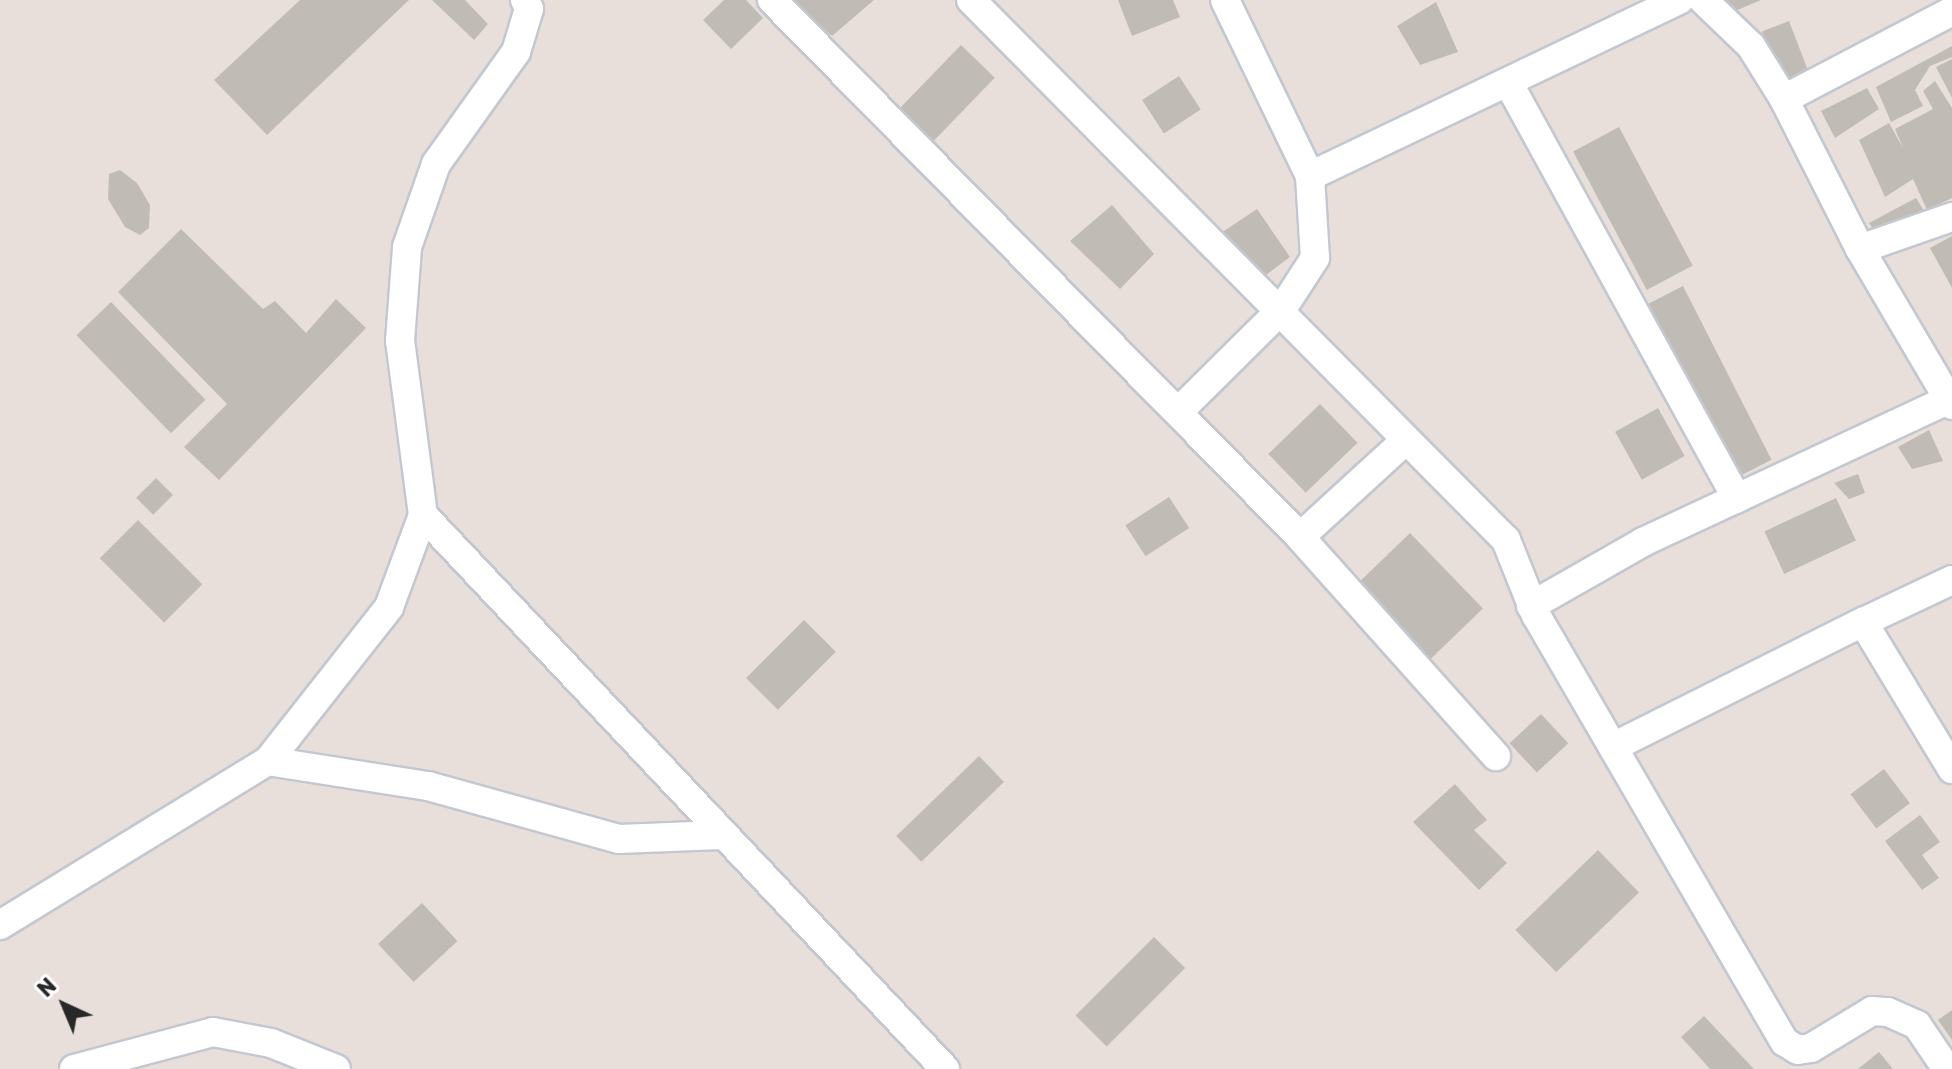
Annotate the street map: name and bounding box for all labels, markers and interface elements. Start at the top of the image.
north arrow [24,965,104,1045]
text: N [32,972,62,1003]

